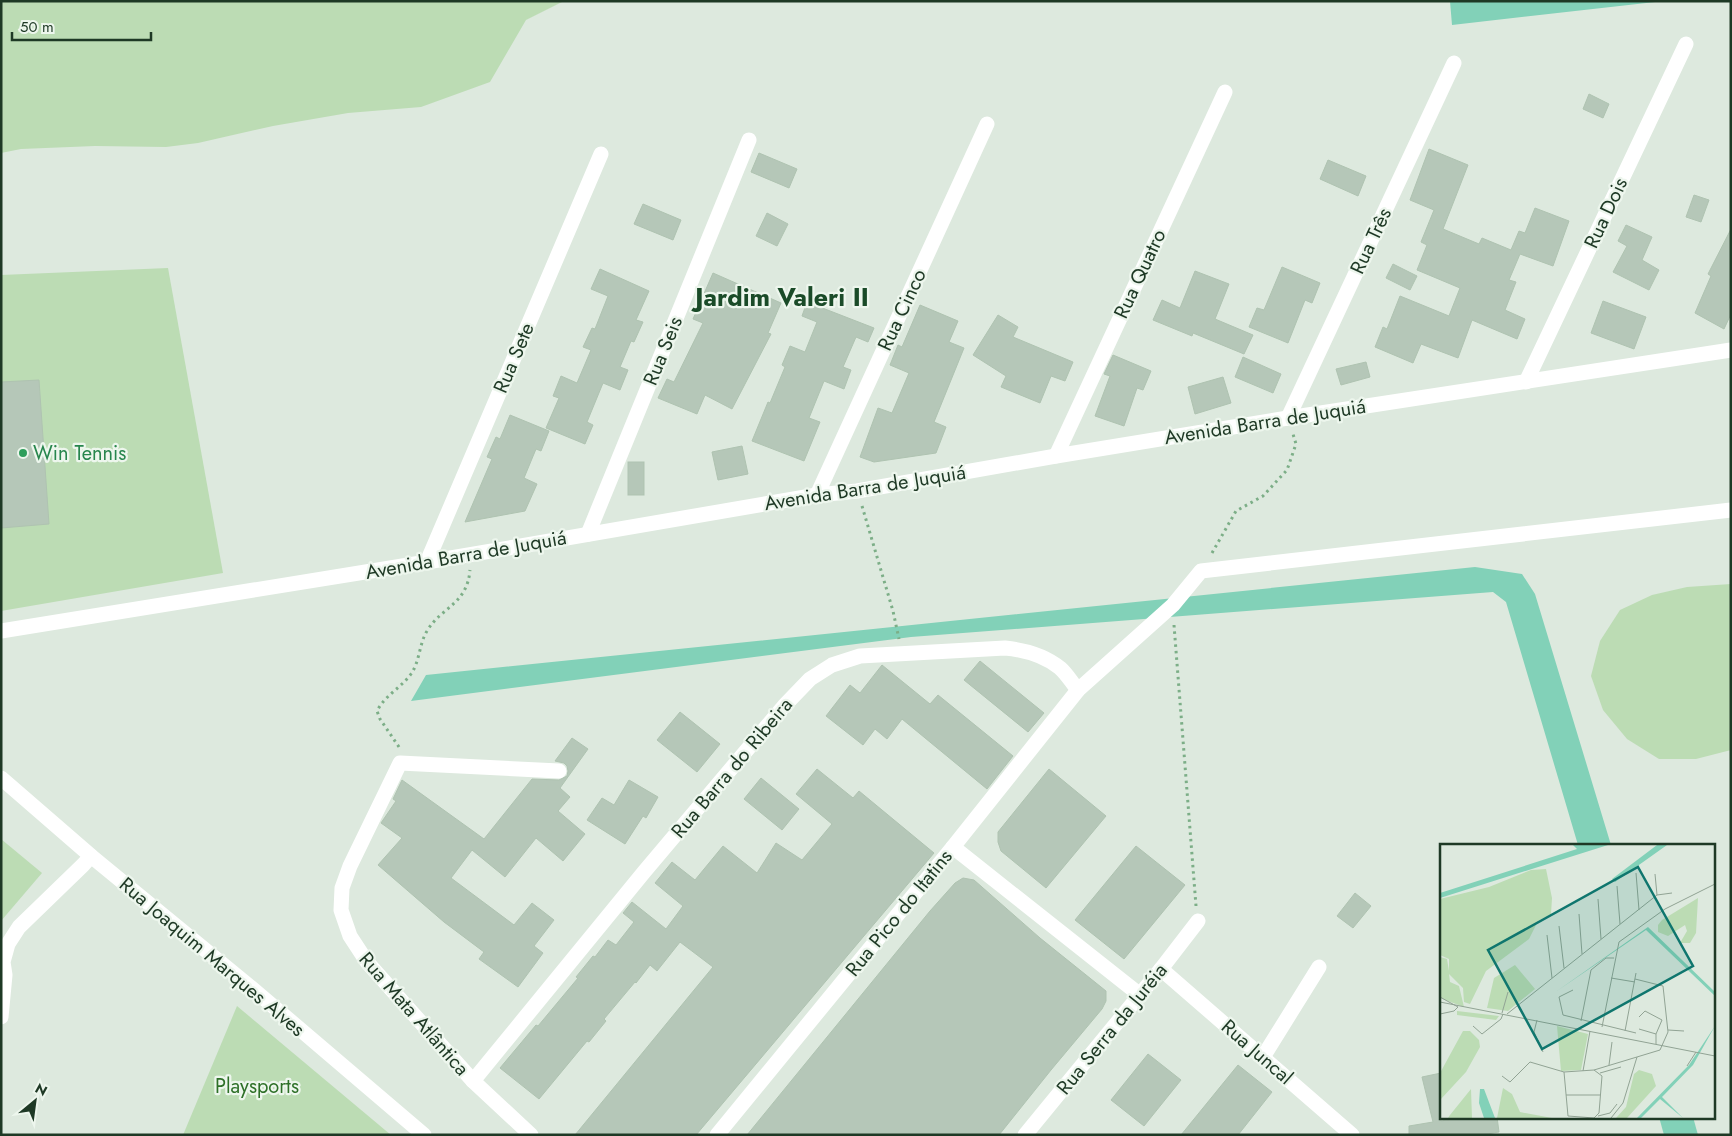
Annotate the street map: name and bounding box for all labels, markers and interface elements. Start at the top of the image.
scale bar [12,10,151,42]
text: 50 m [20,16,54,38]
street label: Rua Dois [1577,173,1635,253]
street label: Rua Três [1343,203,1399,279]
street label: Rua Quatro [1107,225,1173,323]
street label: Rua Cinco [870,264,934,356]
district label: Jardim Valeri II [690,279,869,315]
street label: Rua Seis [636,312,690,390]
street label: Rua Sete [486,318,542,398]
street label: Avenida Barra de Juquiá [1162,392,1368,452]
place label: Win Tennis [33,439,126,468]
marker: Win Tennis [17,447,29,459]
street label: Avenida Barra de Juquiá [762,458,968,518]
street label: Avenida Barra de Juquiá [363,523,569,587]
street label: Rua Barra do Ribeira [664,691,800,845]
street label: Rua Pico do Itatins [839,843,959,983]
inset map [1440,844,1714,1118]
street label: Rua Joaquim Marques Alves [113,870,311,1044]
street label: Rua Mata Atlântica [352,946,476,1082]
street label: Rua Serra da Juréia [1050,957,1174,1101]
street label: Rua Juncal [1215,1013,1299,1091]
park label: Playsports [215,1072,299,1101]
north arrow [10,1076,60,1126]
text: N [32,1078,51,1101]

